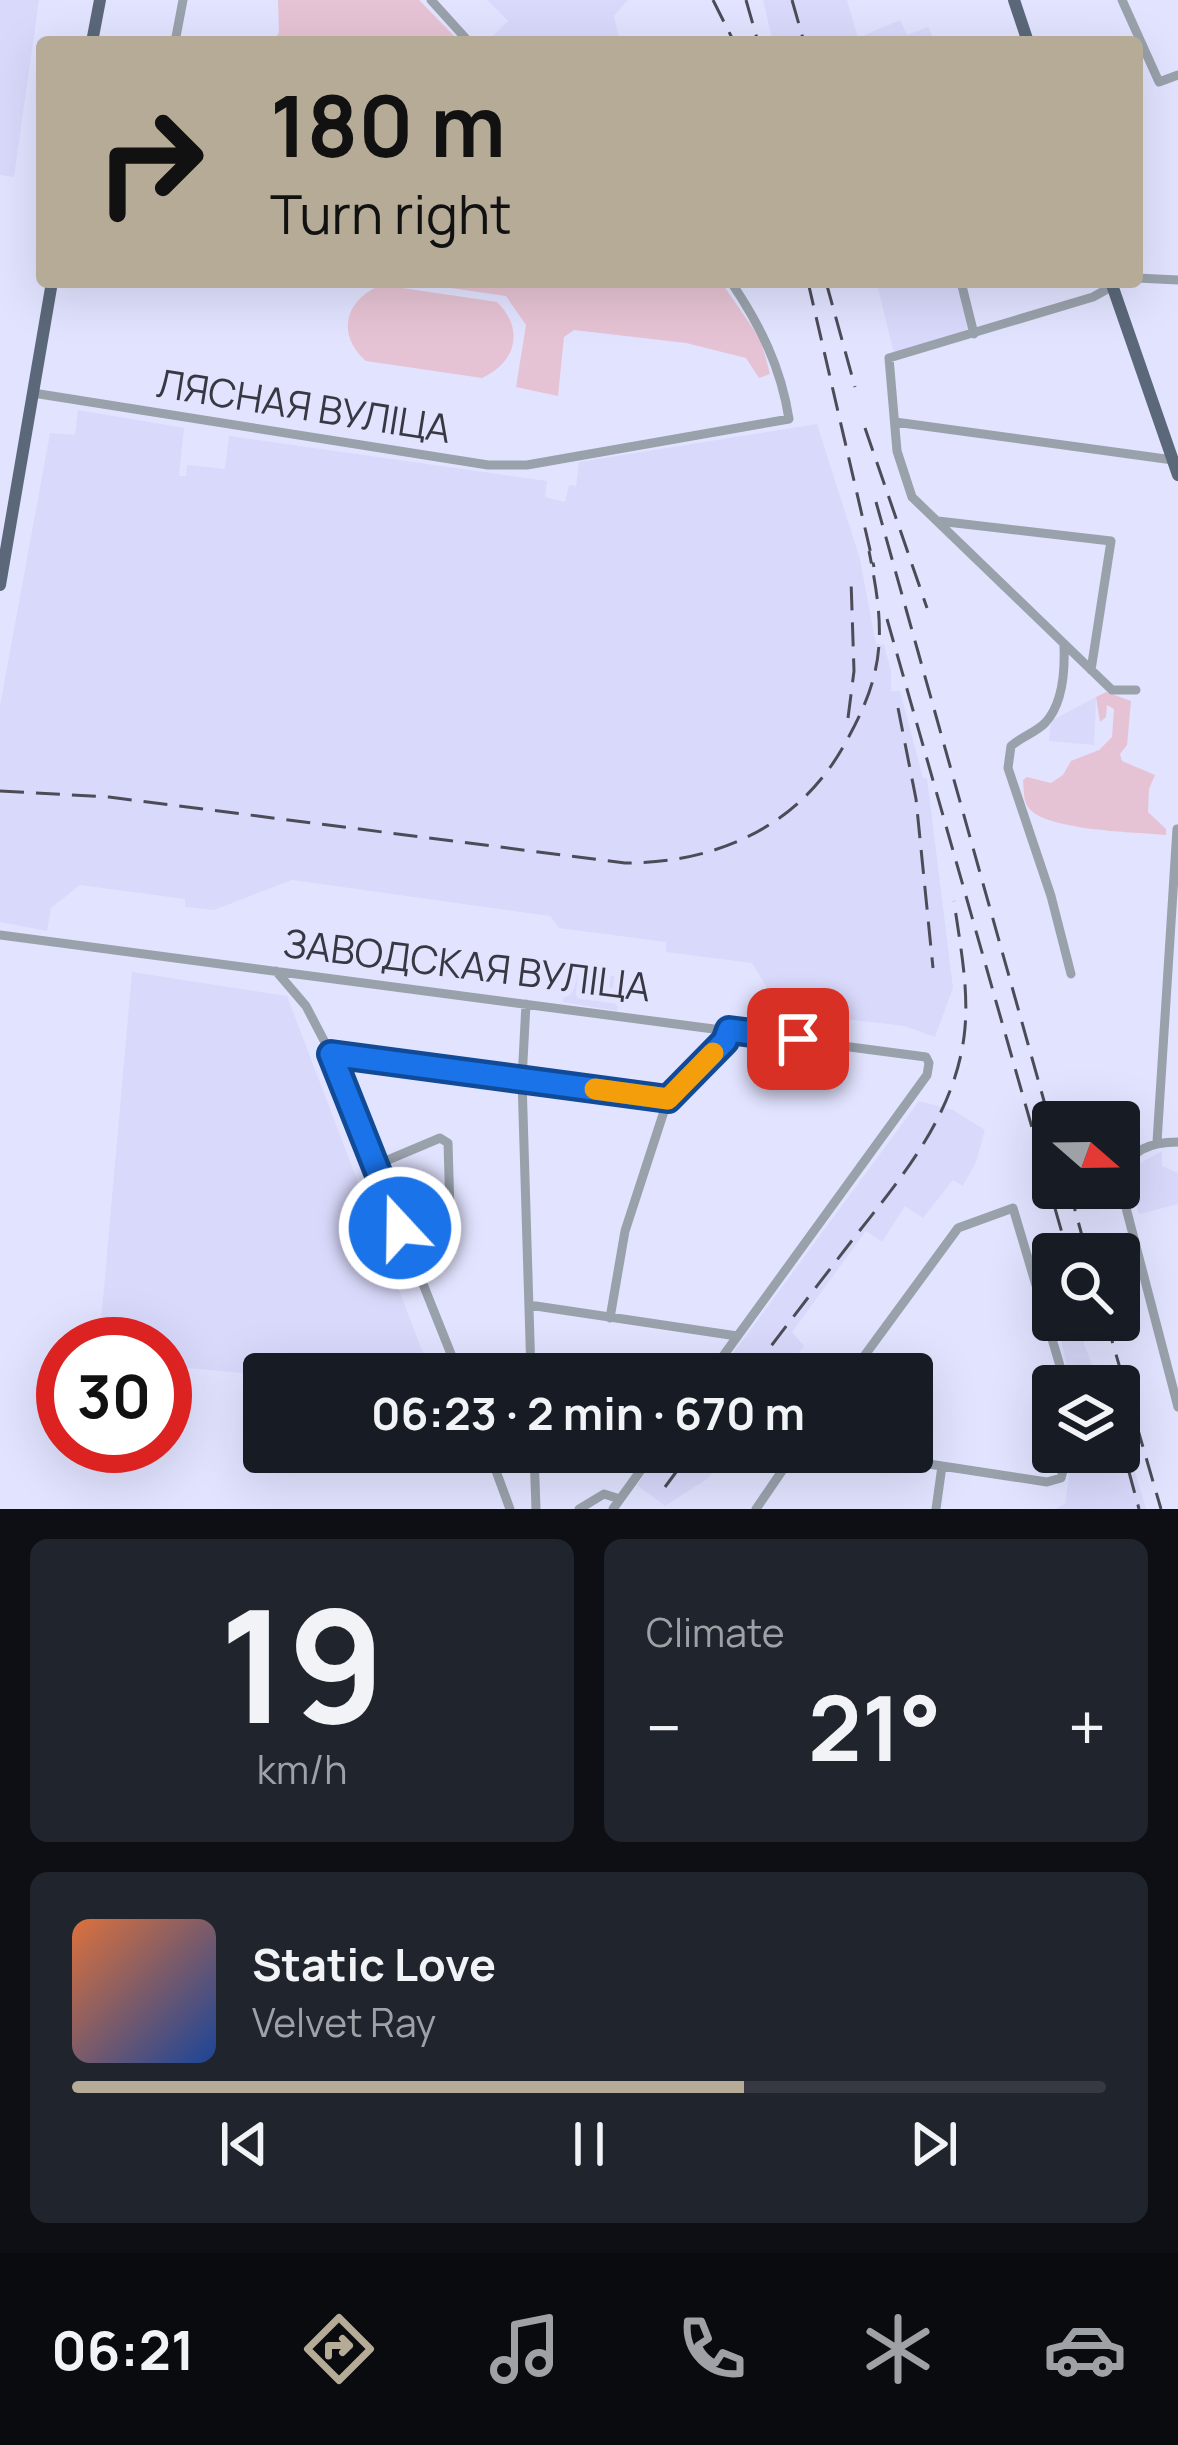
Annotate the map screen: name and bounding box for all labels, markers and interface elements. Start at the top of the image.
text: 180 m [270,67,506,182]
icon: right [72,84,228,240]
text: Turn right [270,176,512,250]
street label: ЛЯСНАЯ ВУЛІЦА [153,355,455,455]
street label: ЗАВОДСКАЯ ВУЛІЦА [280,915,654,1013]
pin [747,988,849,1090]
icon: arrive [765,1006,831,1072]
north arrow [1032,1101,1140,1209]
map controls [1032,1101,1140,1473]
position arrow [337,1165,463,1291]
button: search [1032,1233,1140,1341]
speed limit sign: 30 [36,1317,192,1473]
button: layers [1032,1365,1140,1473]
text: 06:23 · 2 min · 670 m [371,1382,805,1444]
text: 19 [219,1557,385,1770]
text: Climate [646,1605,785,1659]
text: 21° [808,1665,942,1788]
text: − [646,1682,682,1772]
text: + [1068,1682,1106,1772]
text: km/h [257,1742,347,1796]
text: Static Love [252,1933,496,1995]
text: Velvet Ray [252,1995,436,2049]
icon: previous [211,2111,277,2177]
icon: pause [556,2111,622,2177]
icon: next [901,2111,967,2177]
icon: directions [297,2307,381,2391]
icon: music [483,2307,567,2391]
icon: phone [670,2307,754,2391]
icon: climate [856,2307,940,2391]
icon: car [1043,2307,1127,2391]
text: 06:21 [51,2312,195,2386]

